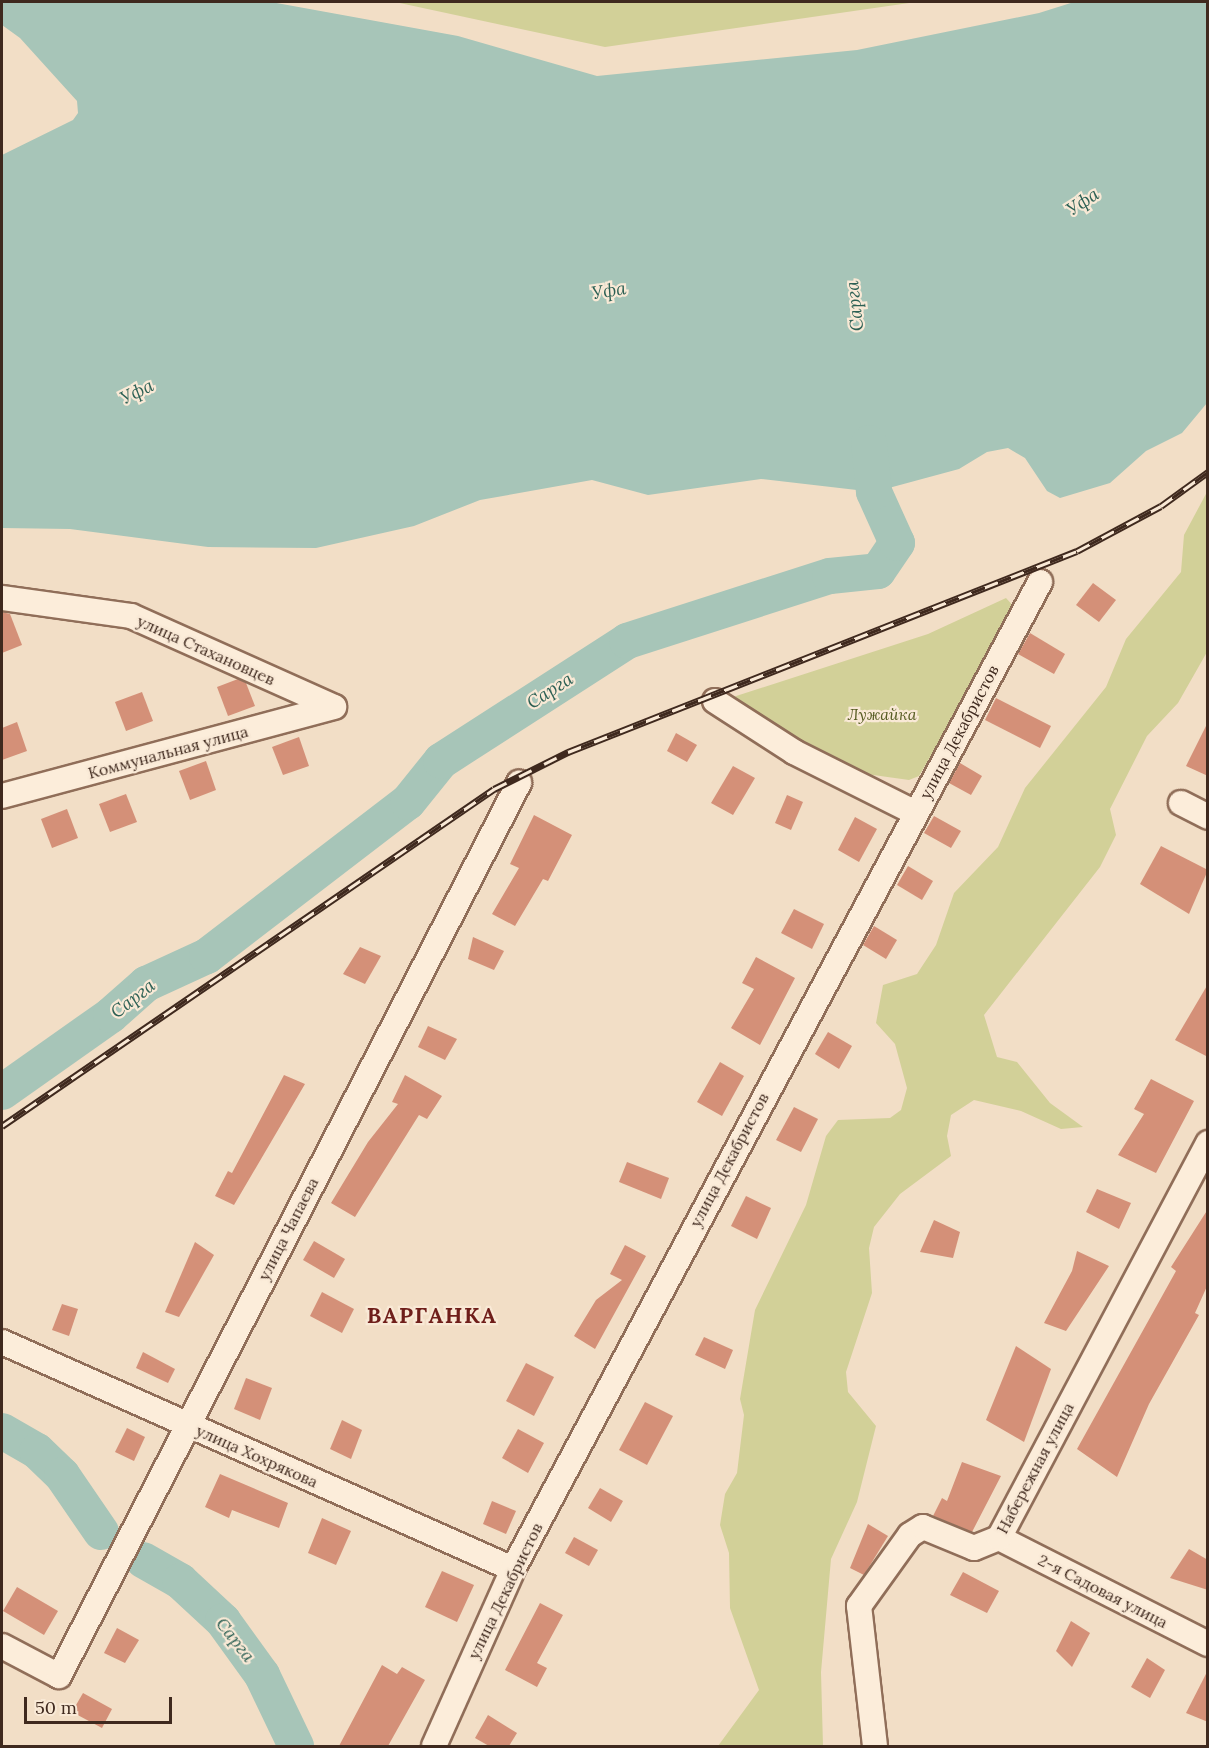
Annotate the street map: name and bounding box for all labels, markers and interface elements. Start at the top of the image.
water label: Уфа [1063,184,1103,220]
water label: Уфа [591,278,627,304]
water label: Сарга [842,280,868,332]
water label: Уфа [117,375,157,409]
street label: улица Стахановцев [134,611,278,689]
street label: улица Декабристов [915,662,1003,802]
water label: Сарга [523,668,577,714]
park label: Лужайка [847,704,917,724]
street label: Коммунальная улица [86,721,250,783]
water label: Сарга [107,975,159,1023]
street label: улица Декабристов [685,1090,773,1230]
street label: улица Чапаева [254,1174,322,1284]
district label: ВАРГАНКА [367,1303,497,1329]
street label: Набережная улица [992,1399,1078,1537]
street label: улица Хохрякова [193,1421,321,1491]
street label: улица Декабристов [464,1520,546,1662]
street label: 2-я Садовая улица [1035,1550,1171,1632]
water label: Сарга [211,1614,259,1666]
scale bar [27,1685,176,1723]
text: 50 m [35,1696,77,1719]

